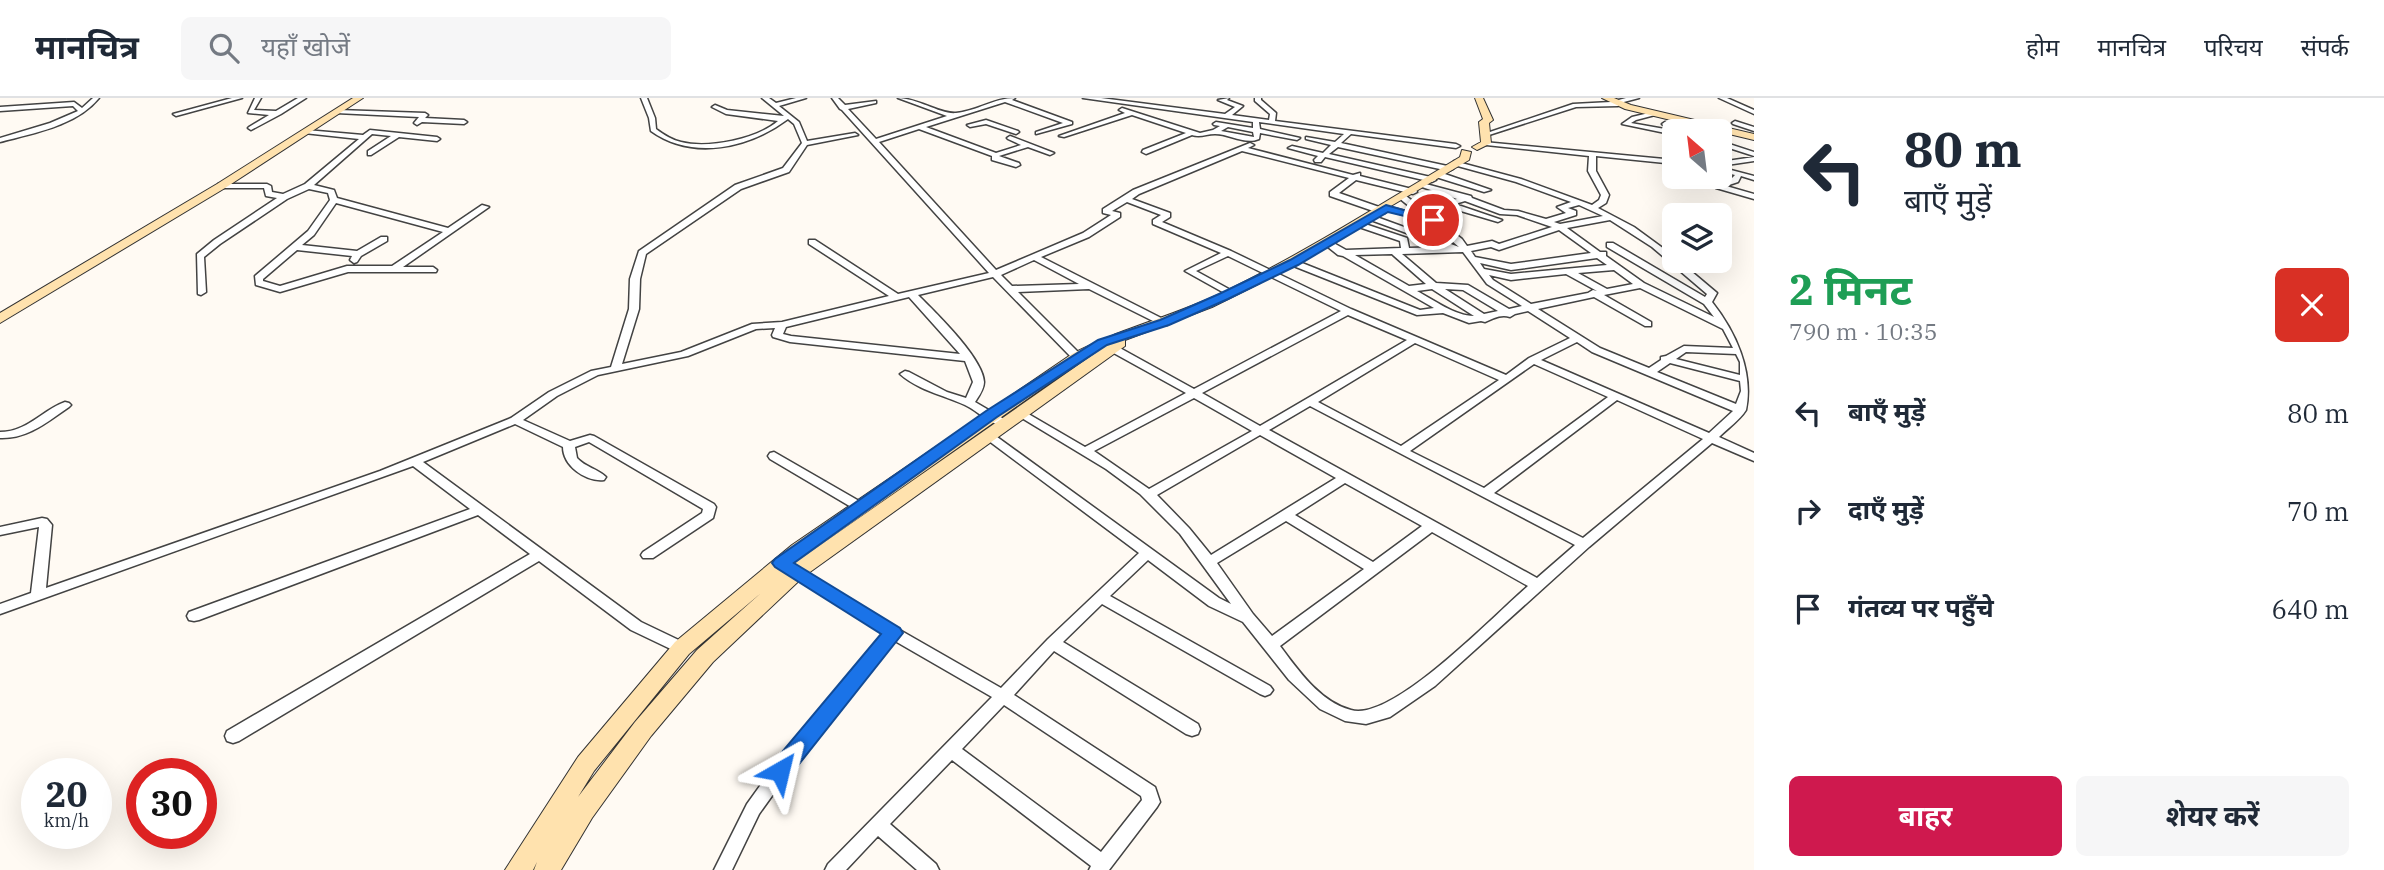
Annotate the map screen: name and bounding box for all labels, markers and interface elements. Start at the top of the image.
search box [181,17,671,80]
text: मानचित्र [35,25,139,68]
icon: search [205,29,243,67]
text: यहाँ खोजें [261,29,350,63]
text: होम [2026,31,2059,63]
text: मानचित्र [2097,31,2166,63]
text: परिचय [2204,31,2263,63]
text: संपर्क [2301,31,2349,63]
text: 80 m [1904,117,2022,180]
north arrow [1662,119,1732,189]
map controls [1662,119,1732,273]
icon: left [1789,126,1880,217]
text: बाएँ मुड़ें [1904,179,1992,221]
pin [1403,190,1463,250]
icon: arrive [1414,201,1452,239]
button: layers [1662,203,1732,273]
text: 2 मिनट [1789,262,1912,317]
button: close [2275,268,2349,342]
text: 790 m · 10:35 [1789,316,1938,346]
icon: left [1789,394,1827,432]
text: बाएँ मुड़ें [1848,394,1925,428]
text: 80 m [2287,396,2349,430]
icon: right [1789,492,1827,530]
text: दाएँ मुड़ें [1848,492,1924,526]
text: 70 m [2287,494,2349,528]
icon: arrive [1789,590,1827,628]
text: गंतव्य पर पहुँचे [1848,590,1994,624]
text: 640 m [2271,592,2349,626]
position arrow [743,734,817,808]
speed limit sign: 30 [126,758,217,849]
text: 20 [45,771,88,817]
button: बाहर [1789,776,2062,856]
button: शेयर करें [2076,776,2349,856]
text: km/h [44,809,89,832]

